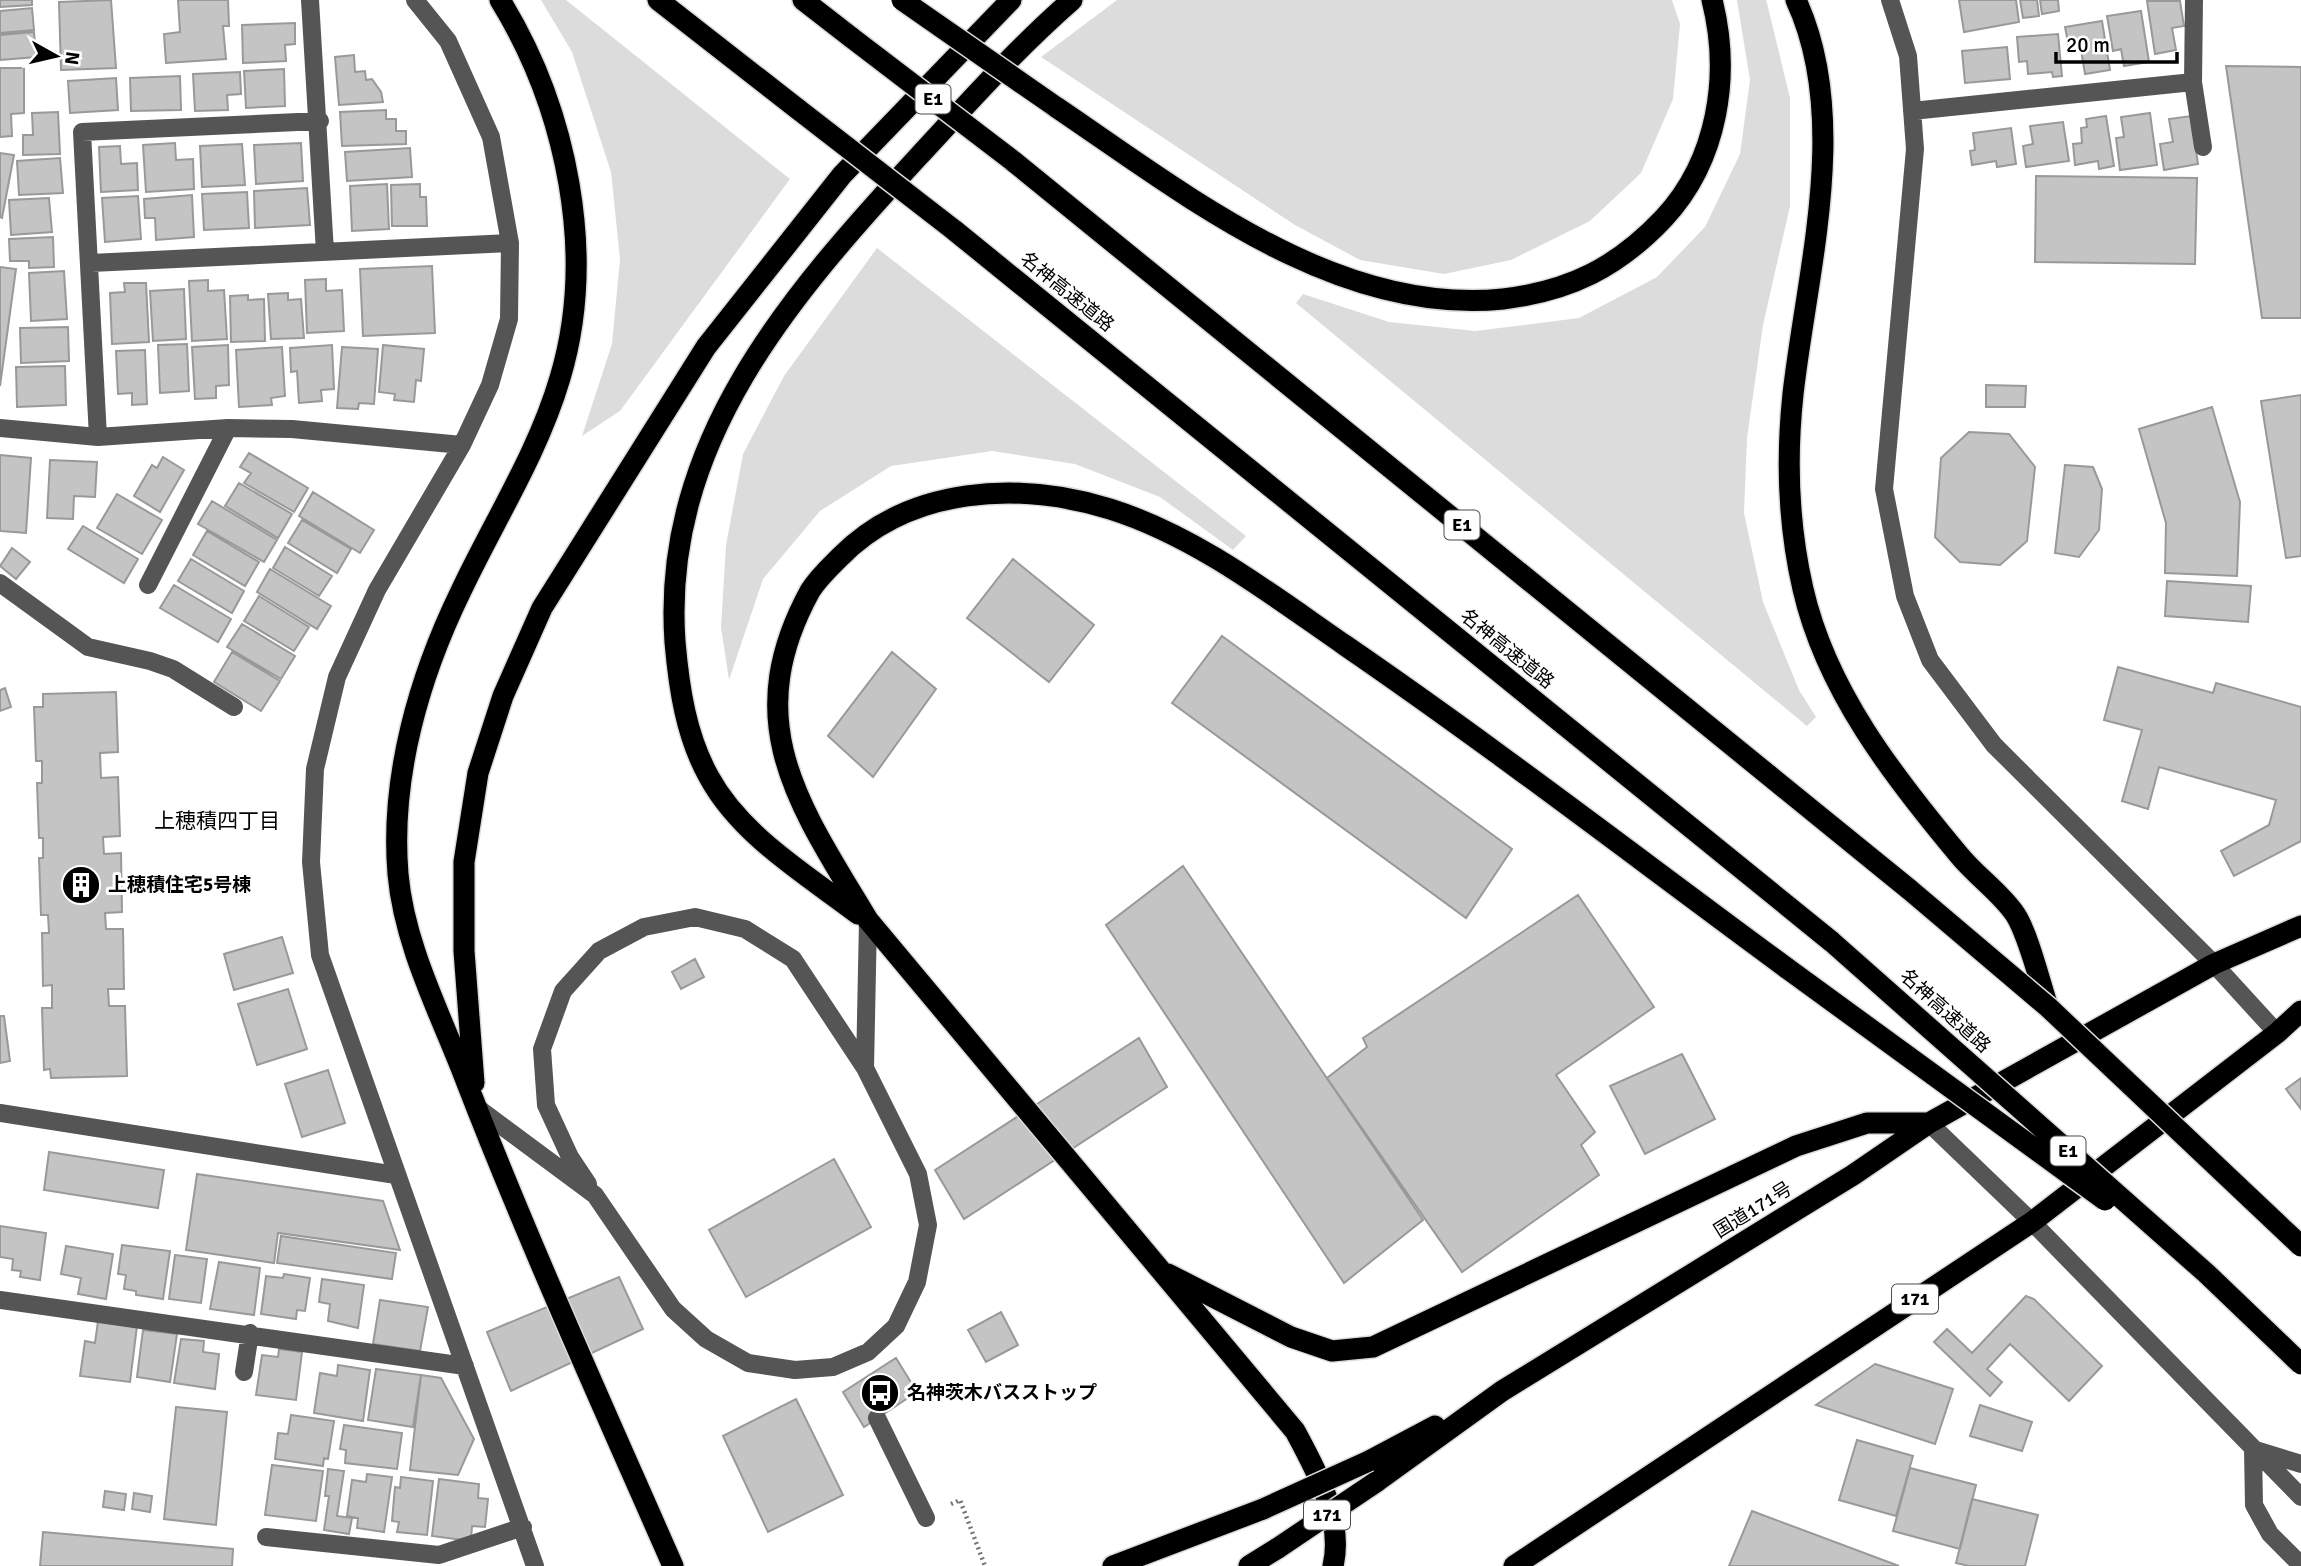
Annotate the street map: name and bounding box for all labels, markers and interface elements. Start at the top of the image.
north arrow [21,21,91,91]
scale bar [2056,21,2177,65]
text: 20 m [2066,32,2110,58]
text: N [59,50,85,66]
road number: E1 [916,84,950,114]
street label: 名神高速道路 [1015,247,1119,337]
road number: E1 [1444,510,1480,540]
street label: 名神高速道路 [1455,604,1559,694]
district label: 上穂積四丁目 [154,808,280,834]
building icon: 上穂積住宅5号棟 [60,864,102,906]
place label: 上穂積住宅5号棟 [108,873,251,897]
street label: 名神高速道路 [1895,964,1995,1058]
road number: E1 [2050,1136,2086,1166]
street label: 国道171号 [1709,1177,1797,1243]
road number: 171 [1892,1284,1938,1314]
bus stop icon: 名神茨木バスストップ [859,1372,901,1414]
place label: 名神茨木バスストップ [907,1381,1097,1405]
road number: 171 [1304,1500,1350,1530]

